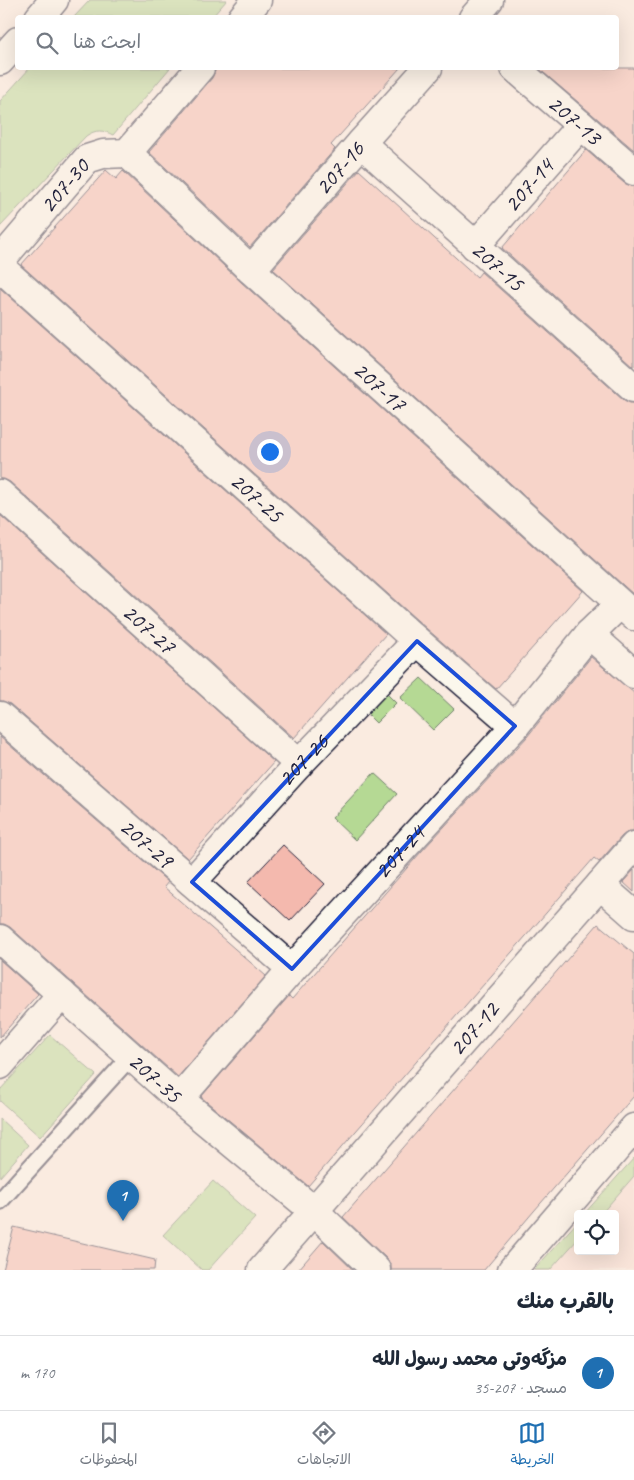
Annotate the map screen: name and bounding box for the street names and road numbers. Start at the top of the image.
street label: 207-13 [542,88,610,153]
street label: 207-16 [308,134,372,201]
street label: 207-14 [497,150,561,218]
street label: 207-30 [33,151,97,219]
street label: 207-15 [465,234,532,299]
street label: 207-17 [347,354,414,419]
street label: 207-25 [224,466,291,530]
street label: 207-27 [116,597,183,661]
street label: 207-26 [271,726,336,793]
street label: 207-29 [113,811,181,876]
street label: 207-24 [367,817,433,885]
street label: 207-12 [442,994,507,1062]
street label: 207-35 [122,1046,189,1110]

